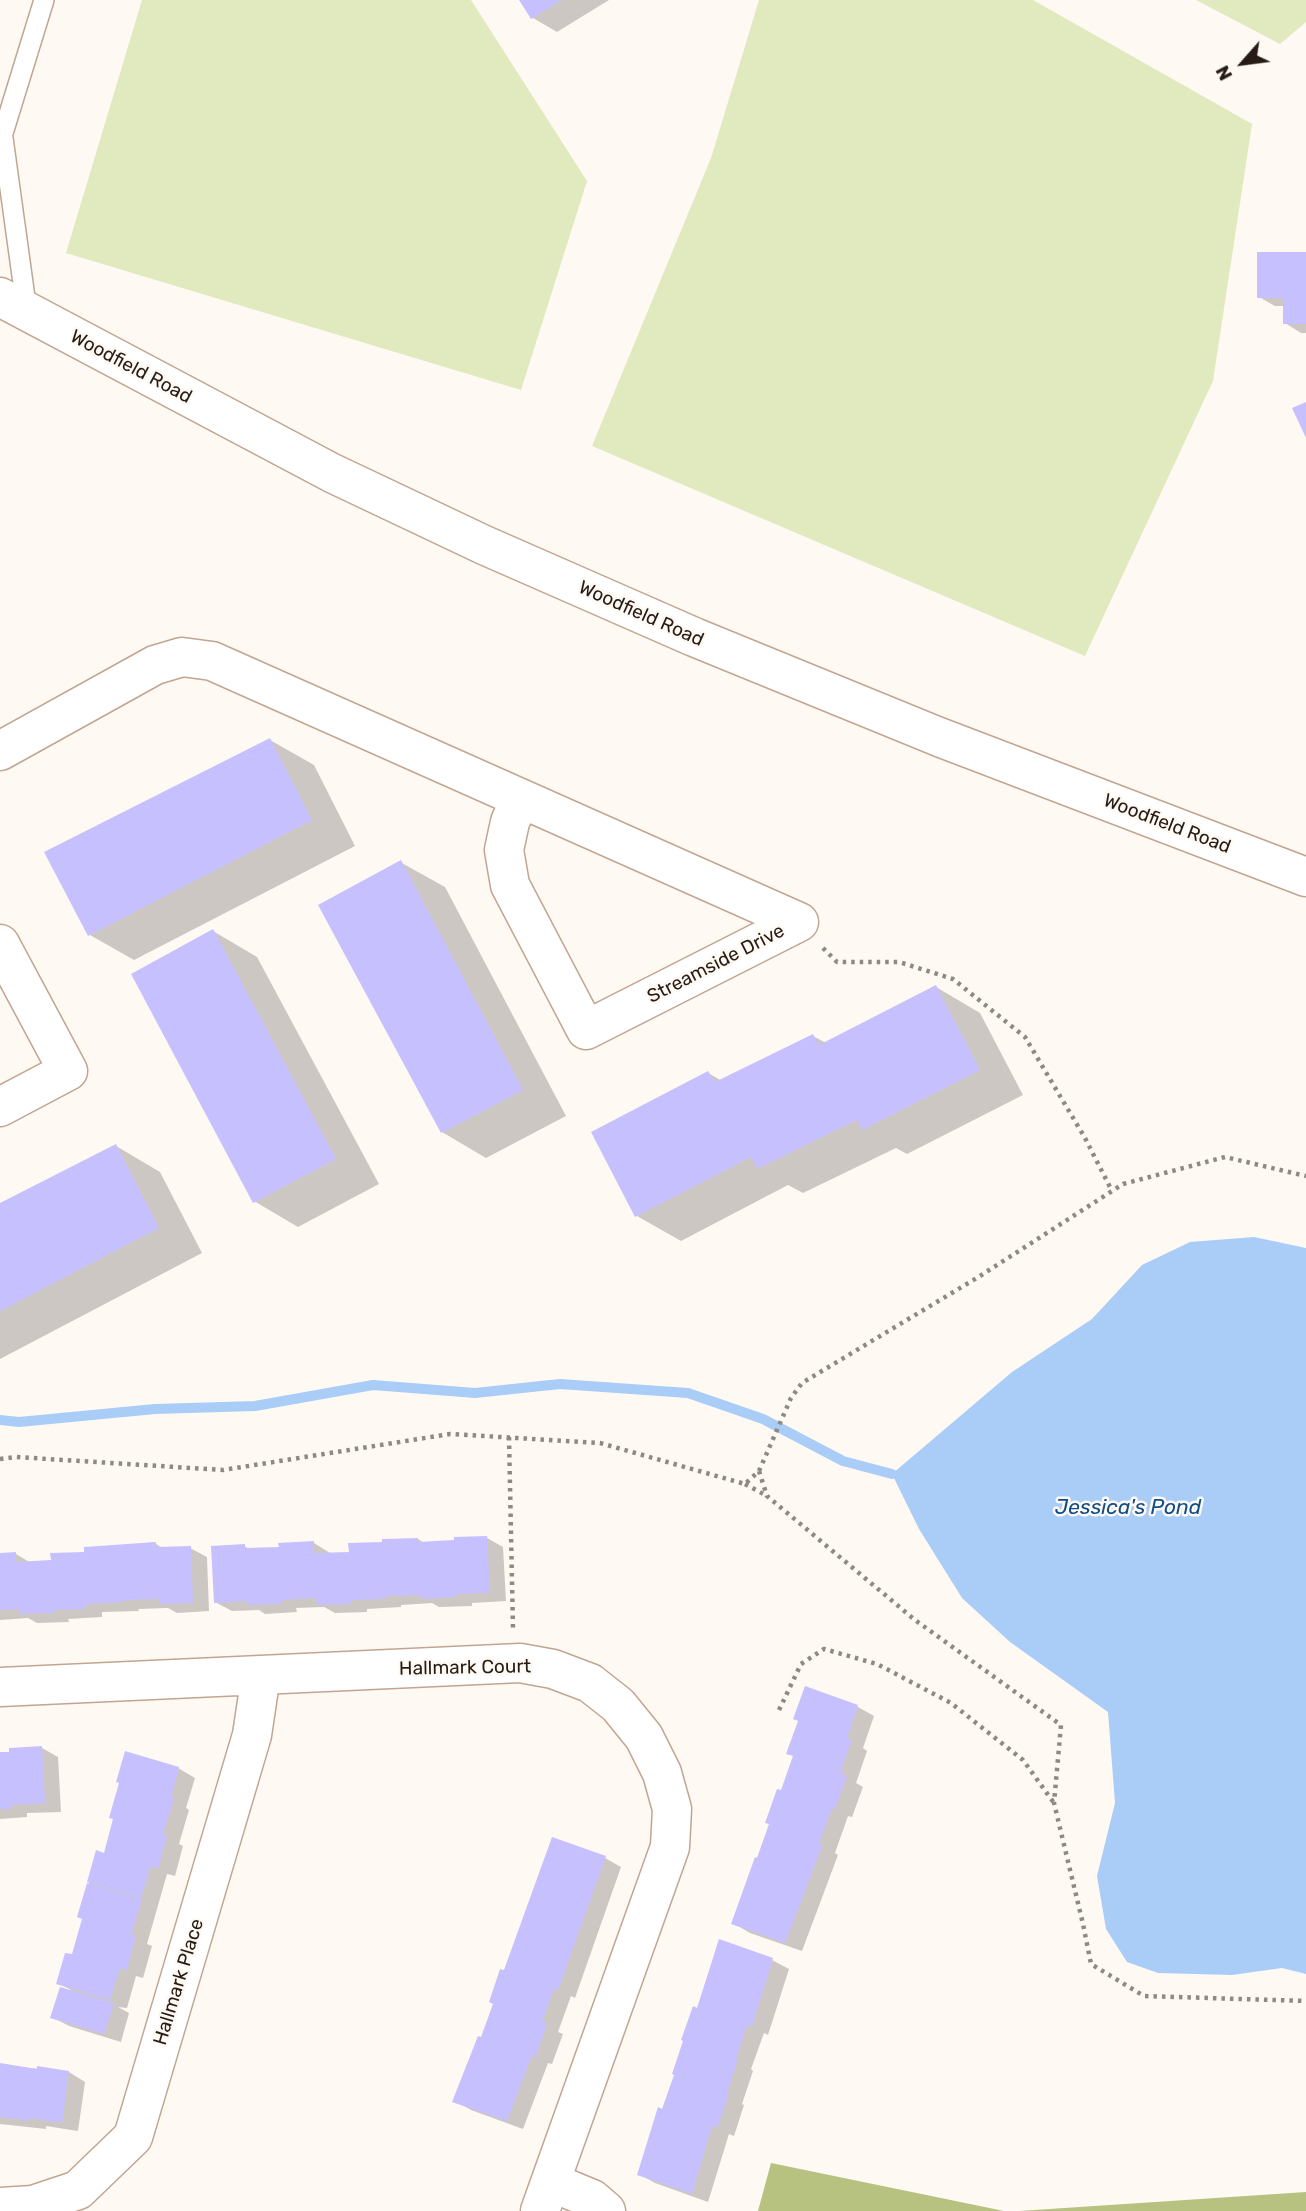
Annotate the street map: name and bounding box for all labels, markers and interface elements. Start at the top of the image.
north arrow [1208,28,1278,98]
text: N [1211,62,1237,85]
street label: Woodfield Road [66,325,196,409]
street label: Woodfield Road [575,576,707,652]
street label: Woodfield Road [1100,789,1234,859]
street label: Streamside Drive [644,920,788,1008]
water label: Jessica's Pond [1055,1495,1201,1521]
street label: Hallmark Court [399,1655,531,1681]
street label: Hallmark Place [149,1916,209,2048]

